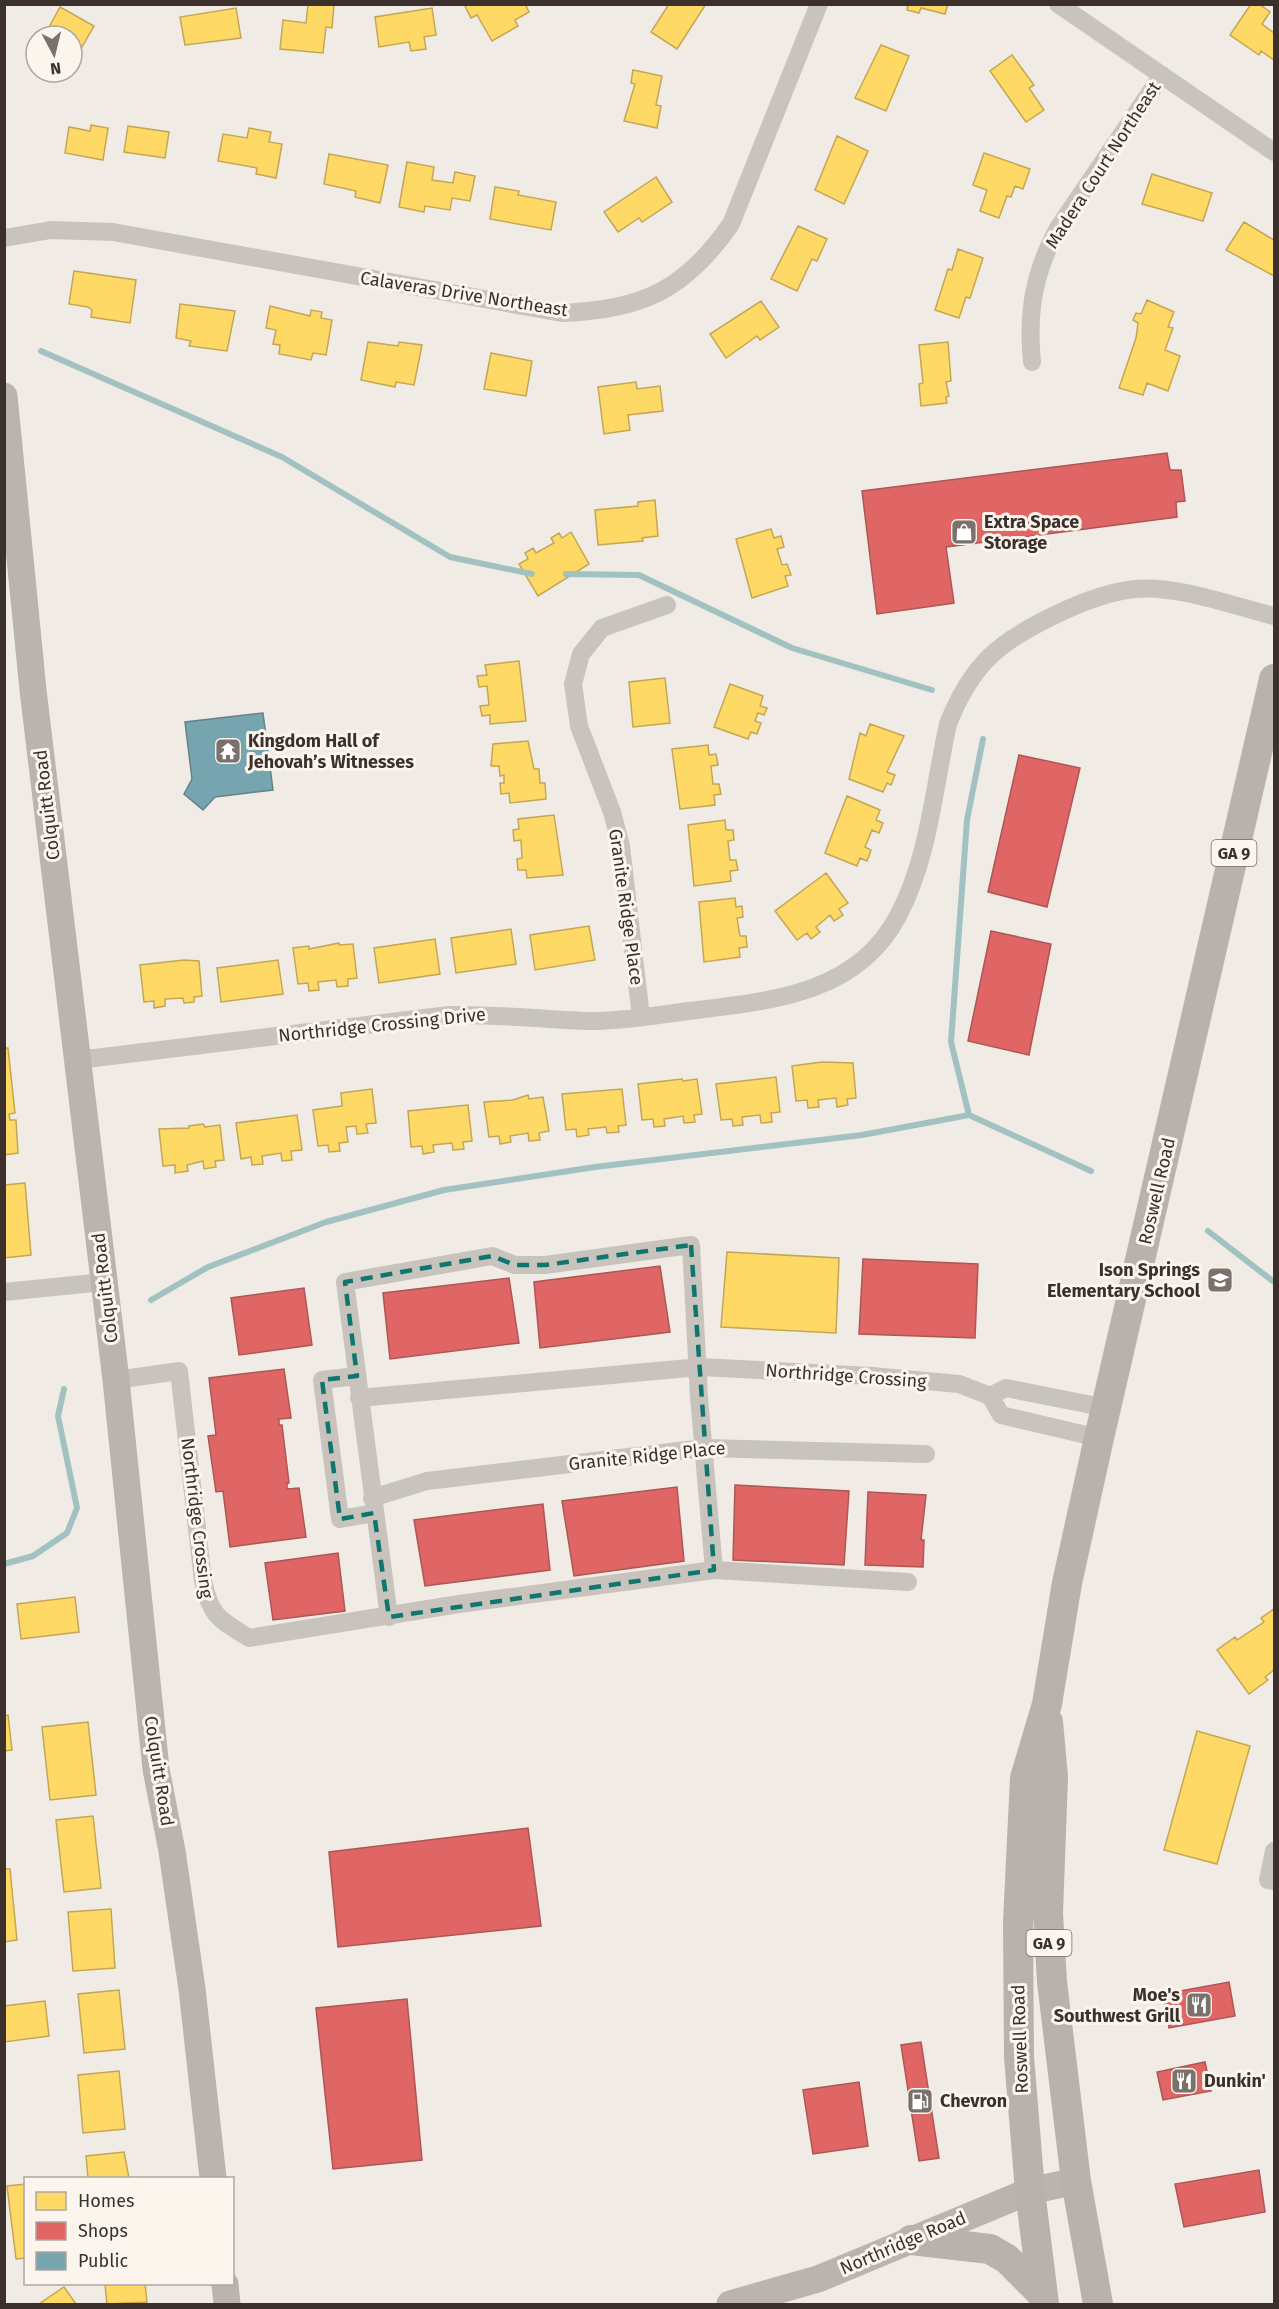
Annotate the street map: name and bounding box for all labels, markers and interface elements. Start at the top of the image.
north arrow [24,24,84,84]
text: N [49,58,62,78]
street label: Madera Court Northeast [1041,77,1166,253]
street label: Calaveras Drive Northeast [359,267,570,321]
place label: Extra Space Storage [984,511,1079,554]
shop icon: Extra Space Storage [949,517,979,547]
place label: Kingdom Hall of Jehovah’s Witnesses [247,730,414,773]
temple icon: Kingdom Hall of Jehovah’s Witnesses [213,736,243,766]
street label: Colquitt Road [29,749,65,861]
street label: Granite Ridge Place [604,827,648,987]
road number: GA 9 [1212,840,1256,866]
street label: Northridge Crossing Drive [277,1003,487,1047]
street label: Roswell Road [1134,1135,1180,1247]
street label: Colquitt Road [87,1232,123,1344]
place label: Ison Springs Elementary School [1047,1259,1201,1302]
school or university icon: Ison Springs Elementary School [1205,1265,1235,1295]
street label: Northridge Crossing [765,1359,928,1393]
street label: Northridge Crossing [176,1436,218,1600]
street label: Granite Ridge Place [567,1437,727,1475]
street label: Colquitt Road [139,1714,179,1828]
road number: GA 9 [1026,1930,1072,1956]
street label: Roswell Road [1007,1984,1033,2094]
place label: Moe's Southwest Grill [1054,1984,1181,2027]
restaurant icon: Moe's Southwest Grill [1184,1990,1214,2020]
restaurant icon: Dunkin' [1169,2066,1199,2096]
place label: Dunkin' [1204,2070,1266,2092]
fuel station icon: Chevron [905,2086,935,2116]
place label: Chevron [940,2090,1007,2112]
legend [24,2177,234,2285]
text: Homes [78,2190,134,2212]
street label: Northridge Road [837,2207,969,2279]
text: Shops [78,2220,128,2242]
text: Public [78,2250,128,2272]

